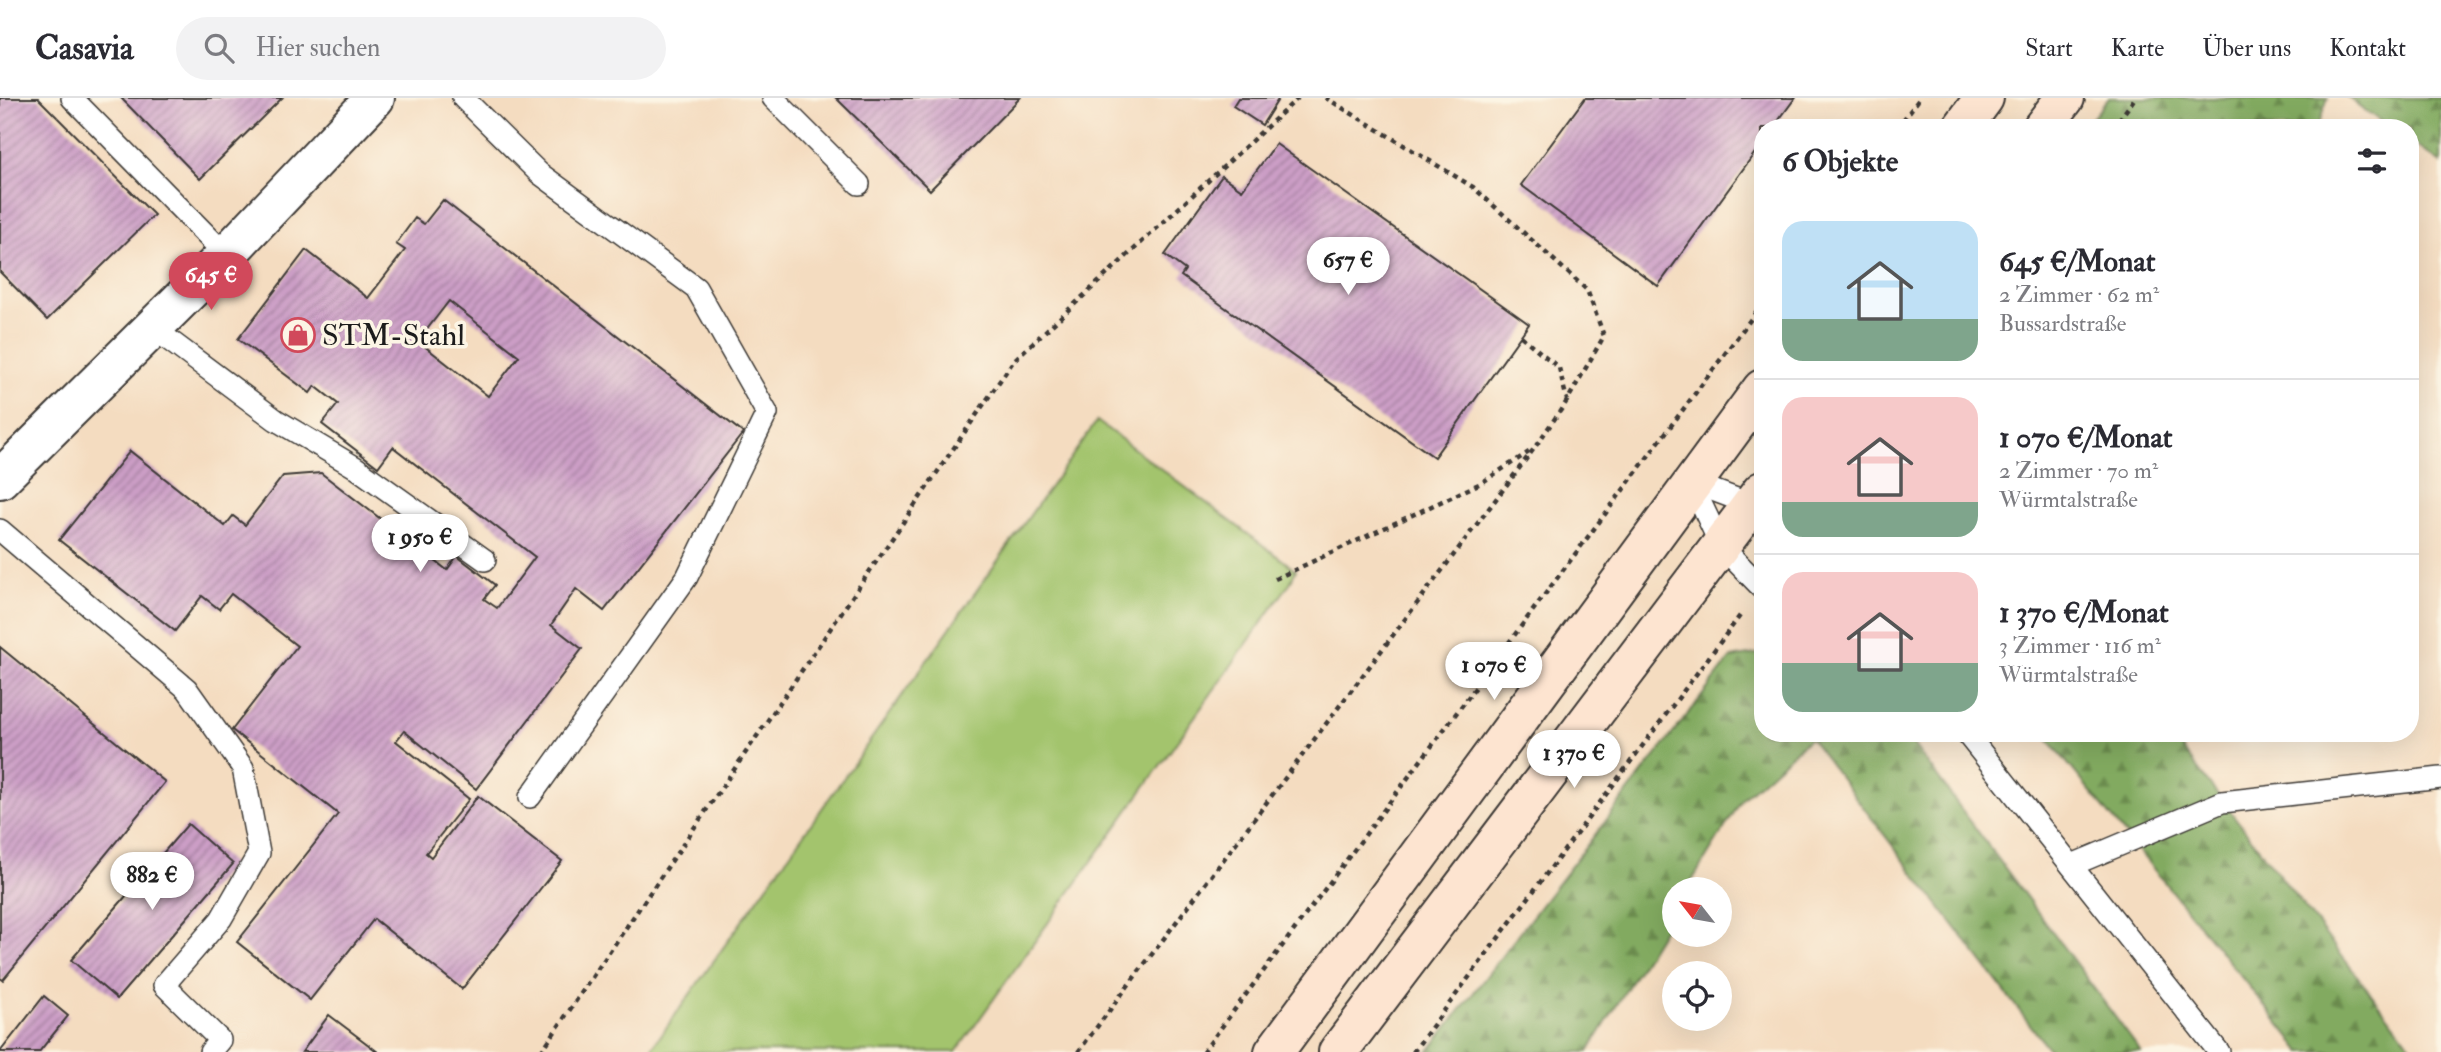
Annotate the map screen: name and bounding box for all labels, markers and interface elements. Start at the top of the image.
search box [176,17,666,80]
text: Casavia [35,28,134,69]
icon: search [200,29,238,67]
text: Hier suchen [256,32,380,64]
text: Start [2025,33,2073,64]
text: Karte [2111,33,2164,64]
text: Über uns [2202,33,2291,64]
text: Kontakt [2329,33,2406,64]
icon: filters [2353,142,2391,180]
text: 6 Objekte [1782,143,1898,180]
pin: 657 € [1299,238,1397,297]
text: 645 €/Monat [1999,243,2156,280]
text: 657 € [1323,245,1373,274]
icon: home [1838,249,1922,333]
pin: 645 € [162,252,260,312]
text: 645 € [185,260,237,289]
text: 2 Zimmer · 62 m² [1999,280,2159,309]
text: Bussardstraße [1999,309,2126,338]
shop icon: STM-Stahl [279,316,317,354]
place label: STM-Stahl [322,317,465,354]
text: 1 070 €/Monat [1999,419,2173,456]
icon: home [1838,425,1922,509]
text: 2 Zimmer · 70 m² [1999,456,2158,485]
text: Würmtalstraße [1999,485,2138,514]
pin: 1 950 € [355,514,485,574]
text: 1 950 € [388,522,452,551]
text: 1 370 €/Monat [1999,594,2169,631]
icon: home [1838,600,1922,684]
text: 3 Zimmer · 116 m² [1999,631,2161,660]
pin: 1 070 € [1429,642,1559,702]
text: 1 070 € [1461,650,1527,679]
text: Würmtalstraße [1999,660,2138,689]
pin: 1 370 € [1509,730,1639,790]
text: 1 370 € [1543,738,1605,767]
pin: 882 € [103,852,201,912]
text: 882 € [126,860,178,889]
north arrow [1662,877,1732,947]
map controls [1662,877,1732,1031]
button: locate [1662,961,1732,1031]

